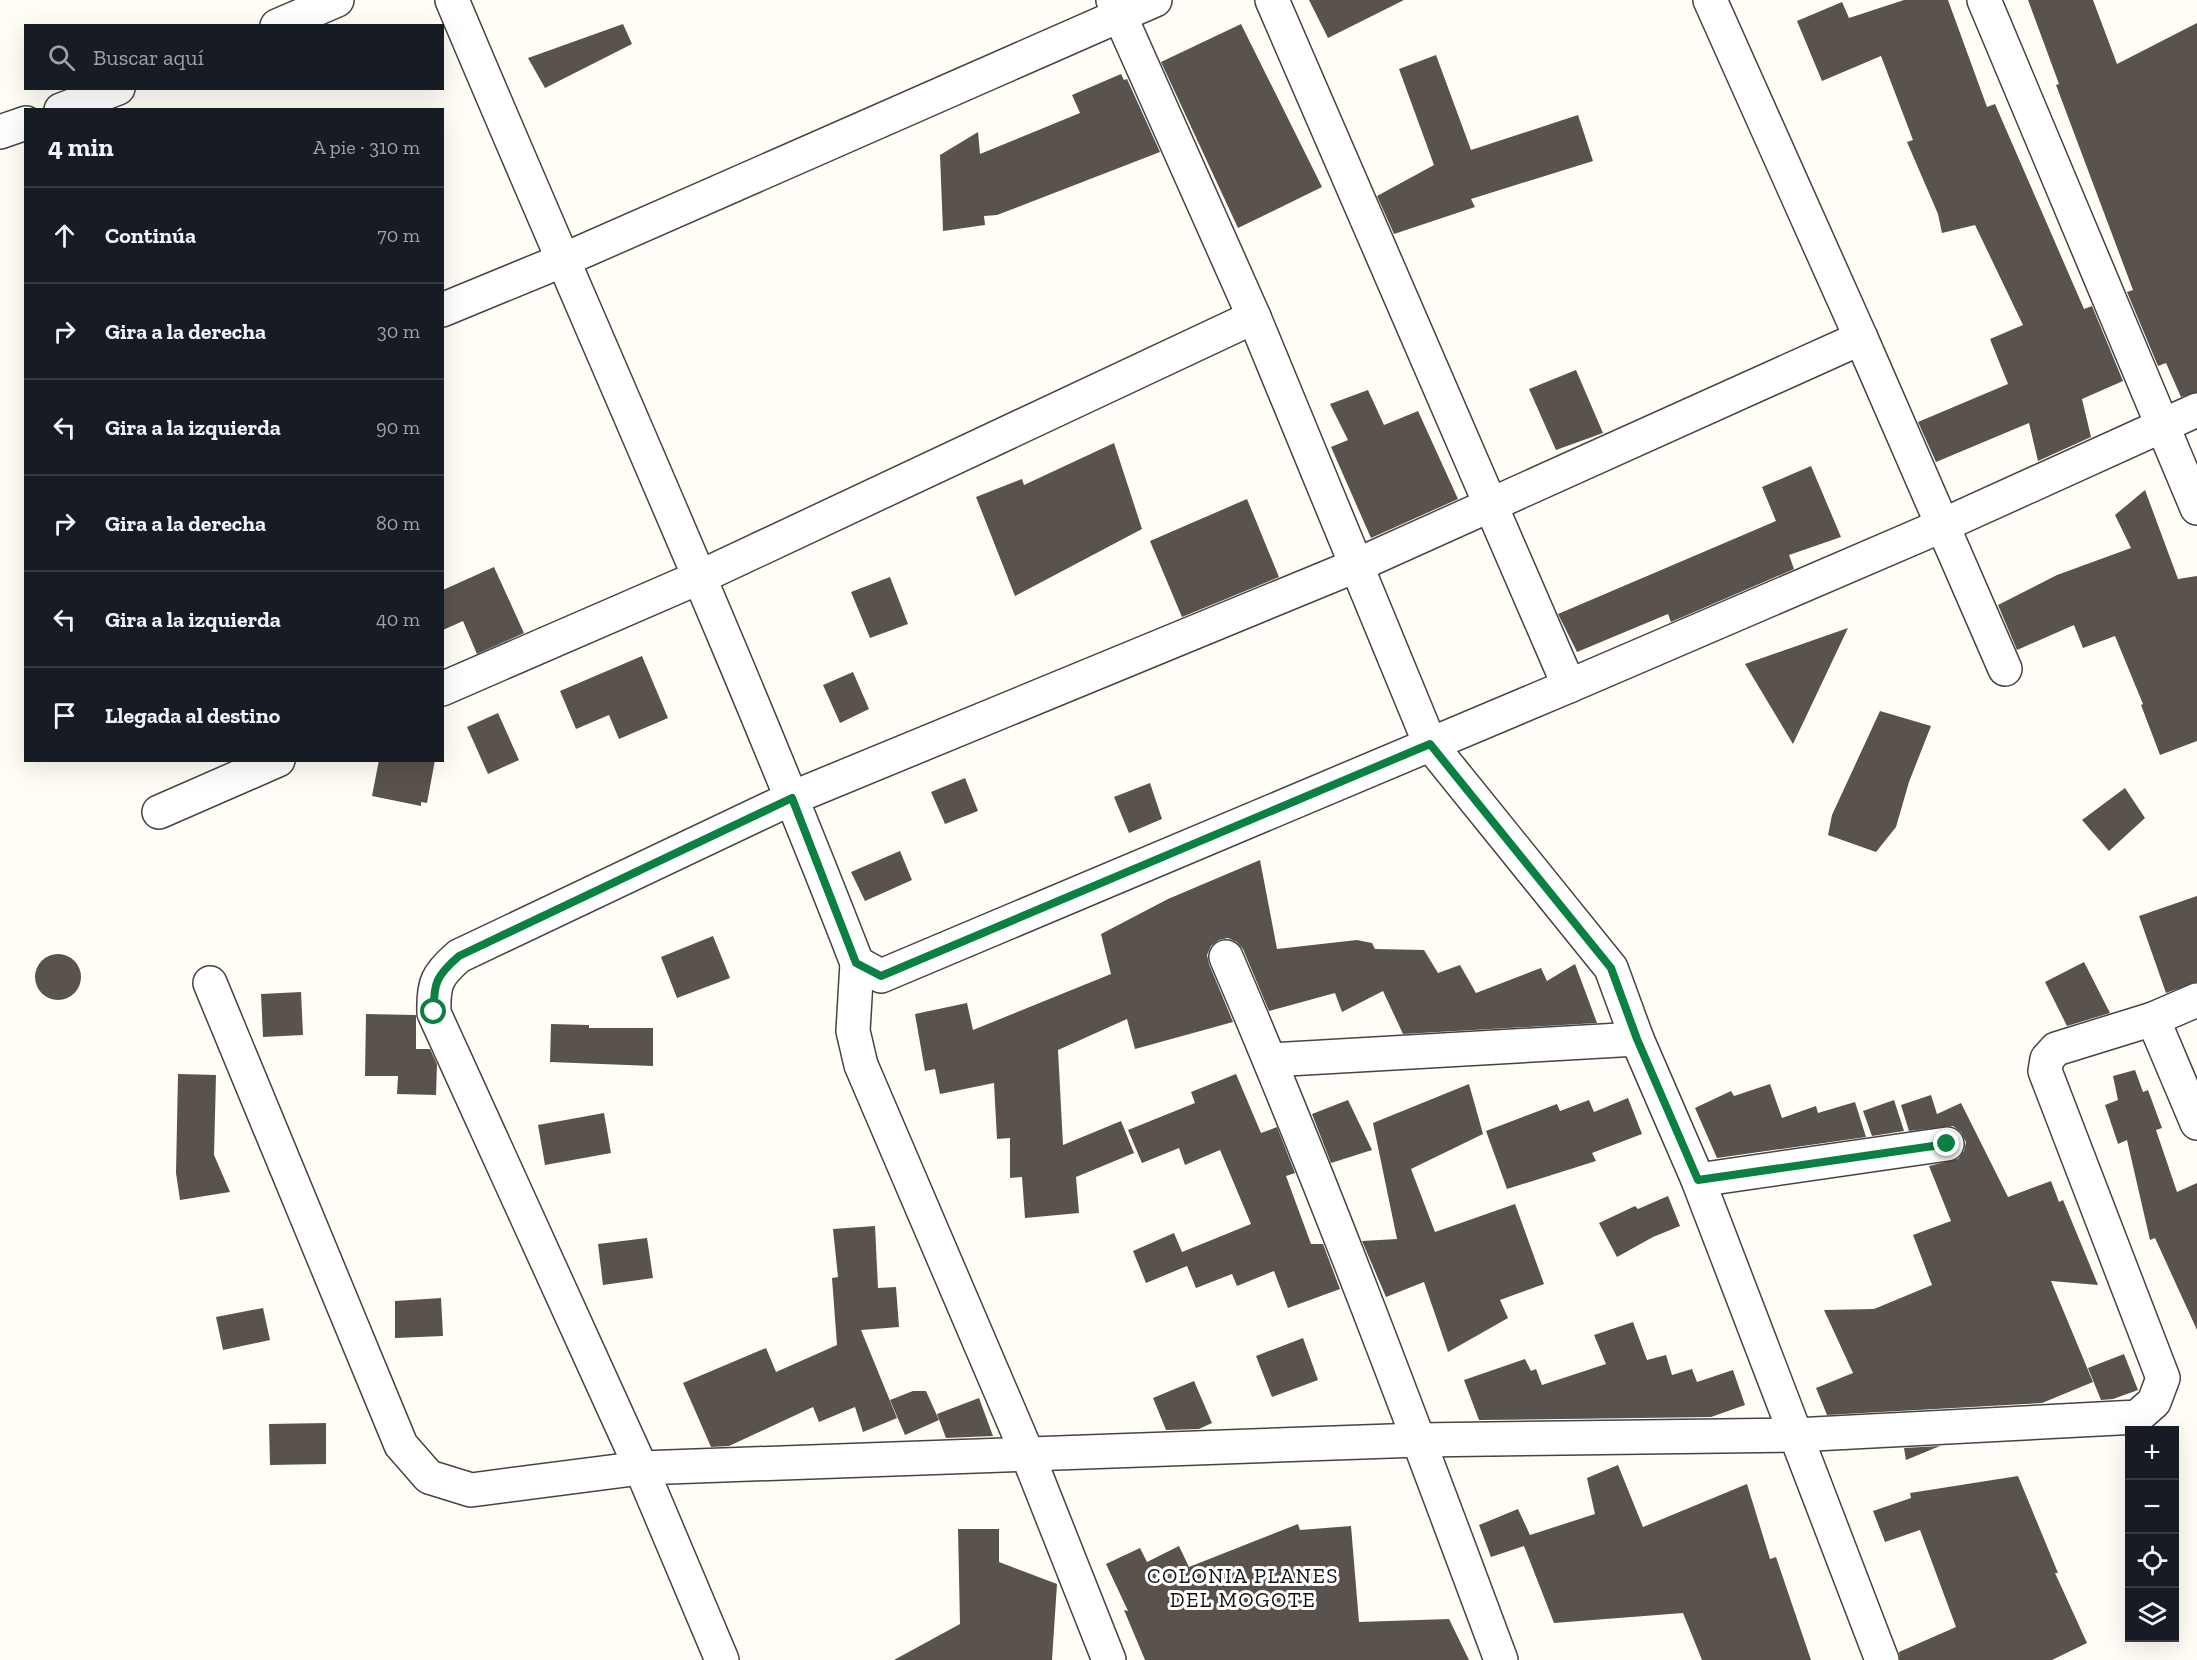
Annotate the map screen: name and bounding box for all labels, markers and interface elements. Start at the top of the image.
search box [24,24,444,90]
icon: search [45,41,78,74]
text: Buscar aquí [93,44,204,71]
text: 4 min [48,131,114,163]
text: A pie · 310 m [313,135,420,159]
icon: ahead [48,219,81,252]
text: Continúa [105,222,196,249]
text: 70 m [377,223,420,247]
icon: right [48,315,81,348]
text: Gira a la derecha [105,318,266,345]
text: 30 m [377,319,420,343]
icon: left [48,411,81,444]
text: Gira a la izquierda [105,414,281,441]
text: 90 m [376,415,420,439]
icon: right [48,507,81,540]
text: Gira a la derecha [105,510,266,537]
text: 80 m [376,511,420,535]
icon: left [48,603,81,636]
text: Gira a la izquierda [105,606,281,633]
text: 40 m [376,607,420,631]
icon: arrive [48,699,81,732]
text: Llegada al destino [105,702,280,729]
route start [420,998,446,1024]
route end [1933,1130,1959,1156]
map controls [2125,1426,2179,1642]
button: + [2125,1426,2179,1480]
button: − [2125,1480,2179,1534]
button: locate [2125,1534,2179,1588]
district label: COLONIA PLANES DEL MOGOTE [1147,1563,1339,1612]
button: layers [2125,1588,2179,1642]

